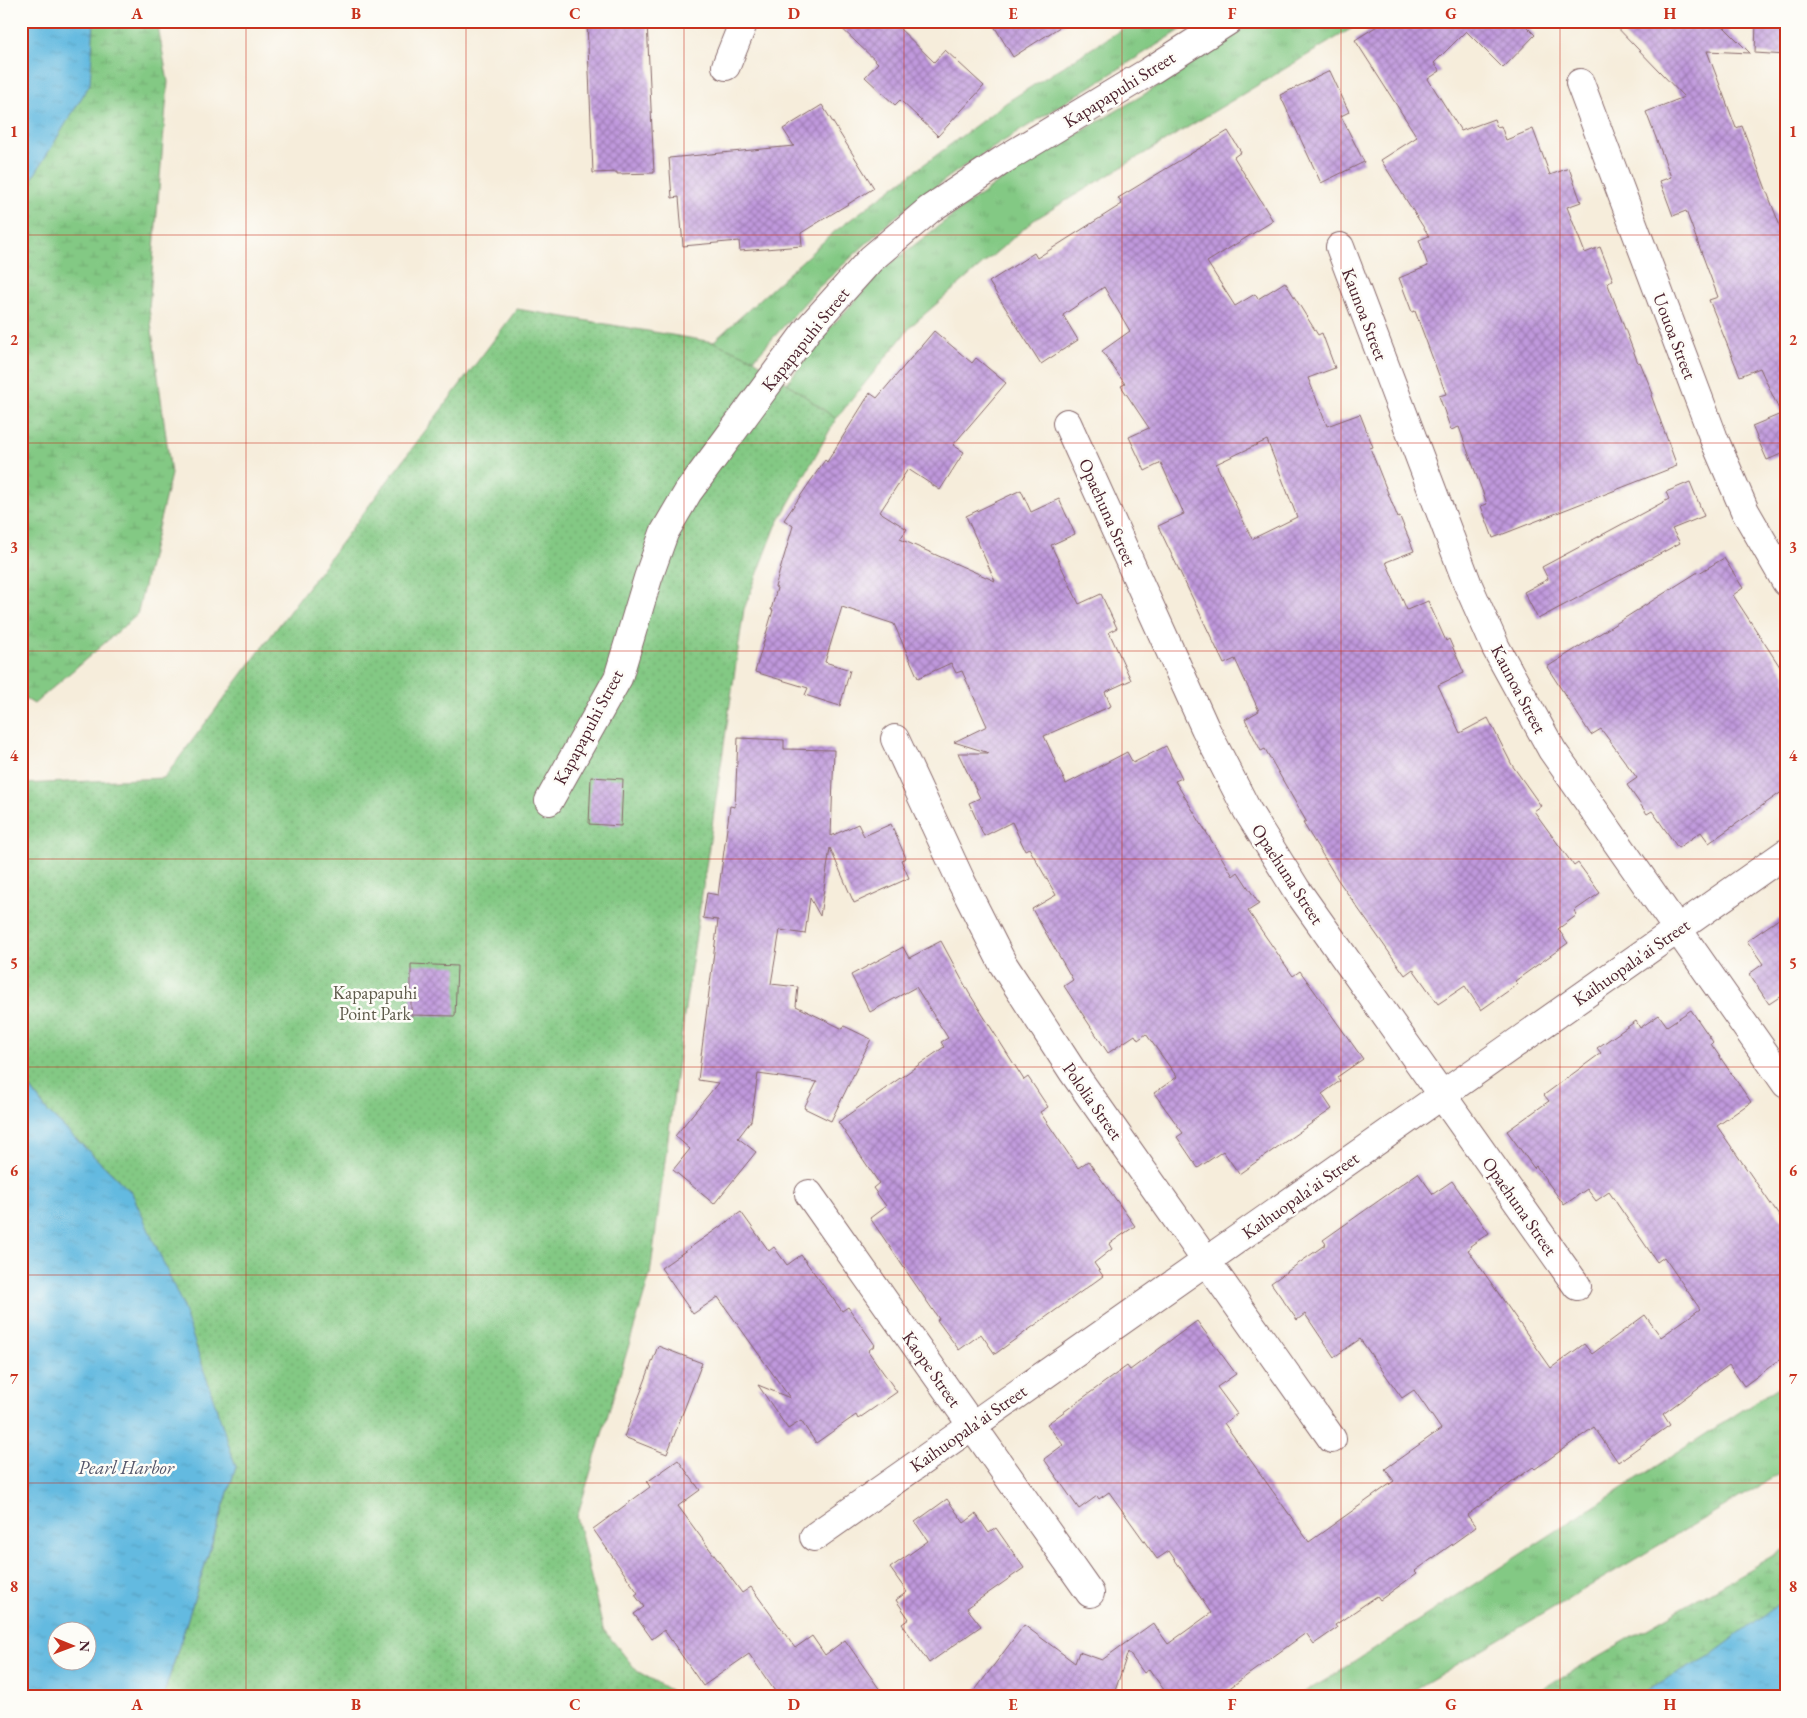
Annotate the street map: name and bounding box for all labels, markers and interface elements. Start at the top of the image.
text: A [130,3,143,24]
text: B [351,3,361,24]
text: C [569,3,581,24]
text: D [788,3,800,24]
text: E [1008,3,1018,24]
text: F [1228,3,1237,24]
text: G [1445,3,1457,24]
text: H [1664,3,1677,24]
street label: Kapapapuhi Street [1059,45,1179,133]
text: 1 [10,121,18,142]
text: 1 [1789,121,1797,142]
street label: Kaunoa Street [1337,264,1393,364]
street label: Kapapapuhi Street [756,282,854,396]
street label: Uouoa Street [1648,290,1702,383]
text: 2 [10,329,19,350]
text: 2 [1789,329,1798,350]
street label: Opaehuna Street [1074,455,1142,570]
text: 3 [10,537,18,558]
text: 3 [1789,537,1797,558]
street label: Kaunoa Street [1486,641,1552,738]
street label: Kapapapuhi Street [548,665,628,789]
text: 4 [10,745,19,766]
text: 4 [1789,745,1798,766]
street label: Opaehuna Street [1247,819,1329,929]
street label: Kaihuopala'ai Street [1568,913,1694,1011]
text: 5 [10,953,18,974]
text: 5 [1789,953,1797,974]
park label: Kapapapuhi Point Park [333,981,418,1025]
street label: Pololia Street [1058,1058,1128,1145]
street label: Kaihuopala'ai Street [1237,1146,1363,1244]
street label: Opaehuna Street [1477,1152,1563,1260]
text: 6 [10,1160,19,1181]
text: 6 [1789,1160,1798,1181]
street label: Kaope Street [897,1326,967,1412]
text: 7 [10,1368,19,1389]
text: 7 [1789,1368,1798,1389]
street label: Kaihuopala'ai Street [905,1379,1031,1477]
water label: Pearl Harbor [78,1455,175,1480]
text: 8 [10,1576,18,1597]
text: 8 [1789,1576,1797,1597]
north arrow [48,1620,98,1670]
text: N [76,1640,94,1653]
text: A [130,1694,143,1715]
text: B [351,1694,361,1715]
text: C [569,1694,581,1715]
text: D [788,1694,800,1715]
text: E [1008,1694,1018,1715]
text: F [1228,1694,1237,1715]
text: G [1445,1694,1457,1715]
text: H [1664,1694,1677,1715]

